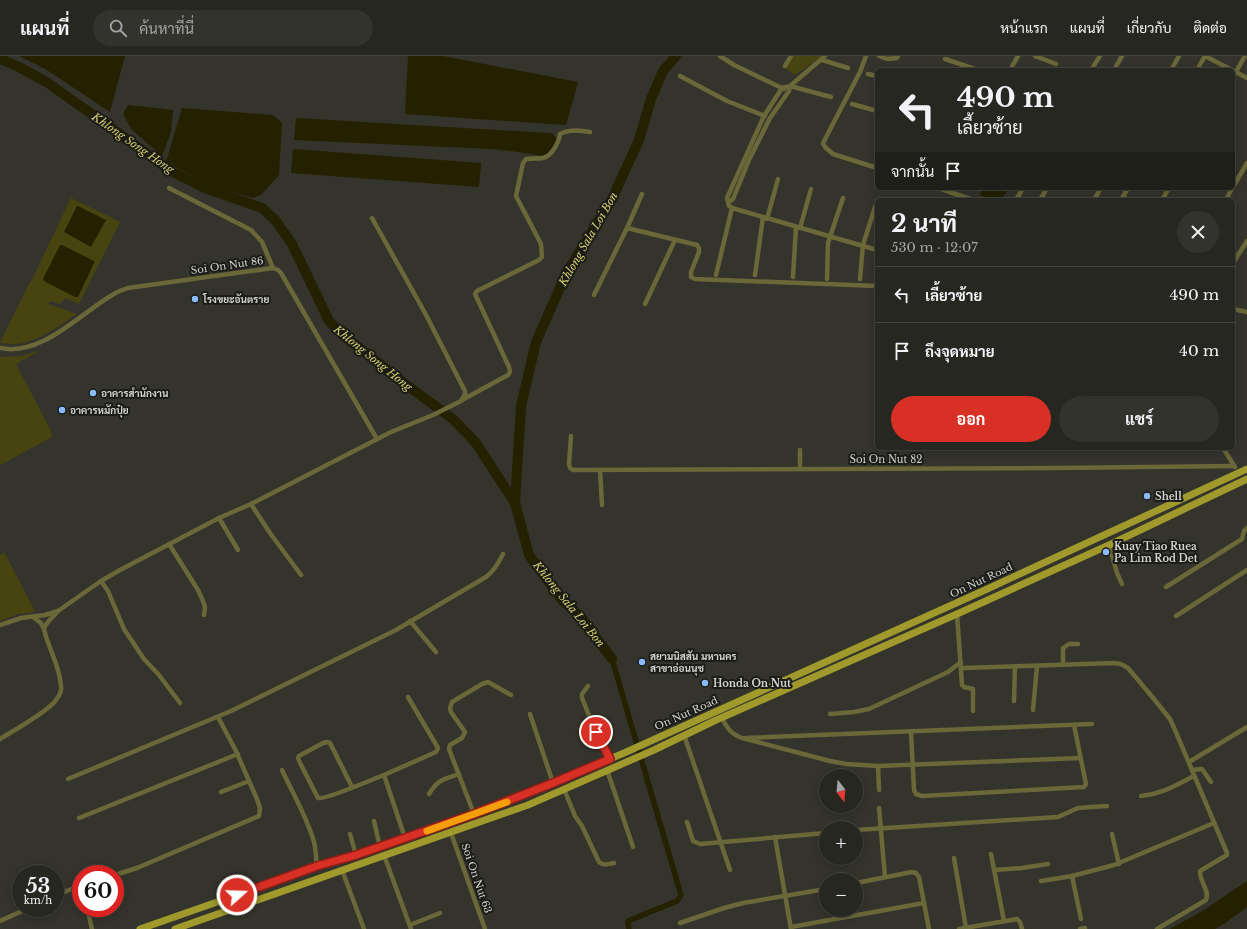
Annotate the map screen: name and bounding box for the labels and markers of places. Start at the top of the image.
place label: โรงขยะอันตราย [202,293,269,306]
marker: โรงขยะอันตราย [190,294,200,304]
place label: อาคารสำนักงาน [101,387,169,400]
marker: อาคารสำนักงาน [88,388,98,398]
place label: อาคารหมักปุ๋ย [70,404,129,418]
marker: อาคารหมักปุ๋ย [57,405,67,415]
place label: Shell [1155,490,1182,503]
marker: Shell [1142,491,1152,501]
place label: Kuay Tiao Ruea Pa Lim Rod Det [1114,540,1198,565]
marker: Kuay Tiao Ruea Pa Lim Rod Det [1101,547,1111,557]
place label: สยามนิสสัน มหานคร สาขาอ่อนนุช [650,650,737,676]
marker: สยามนิสสัน มหานคร สาขาอ่อนนุช [637,657,647,667]
place label: Honda On Nut [713,677,791,690]
marker: Honda On Nut [700,678,710,688]
pin [579,715,613,749]

